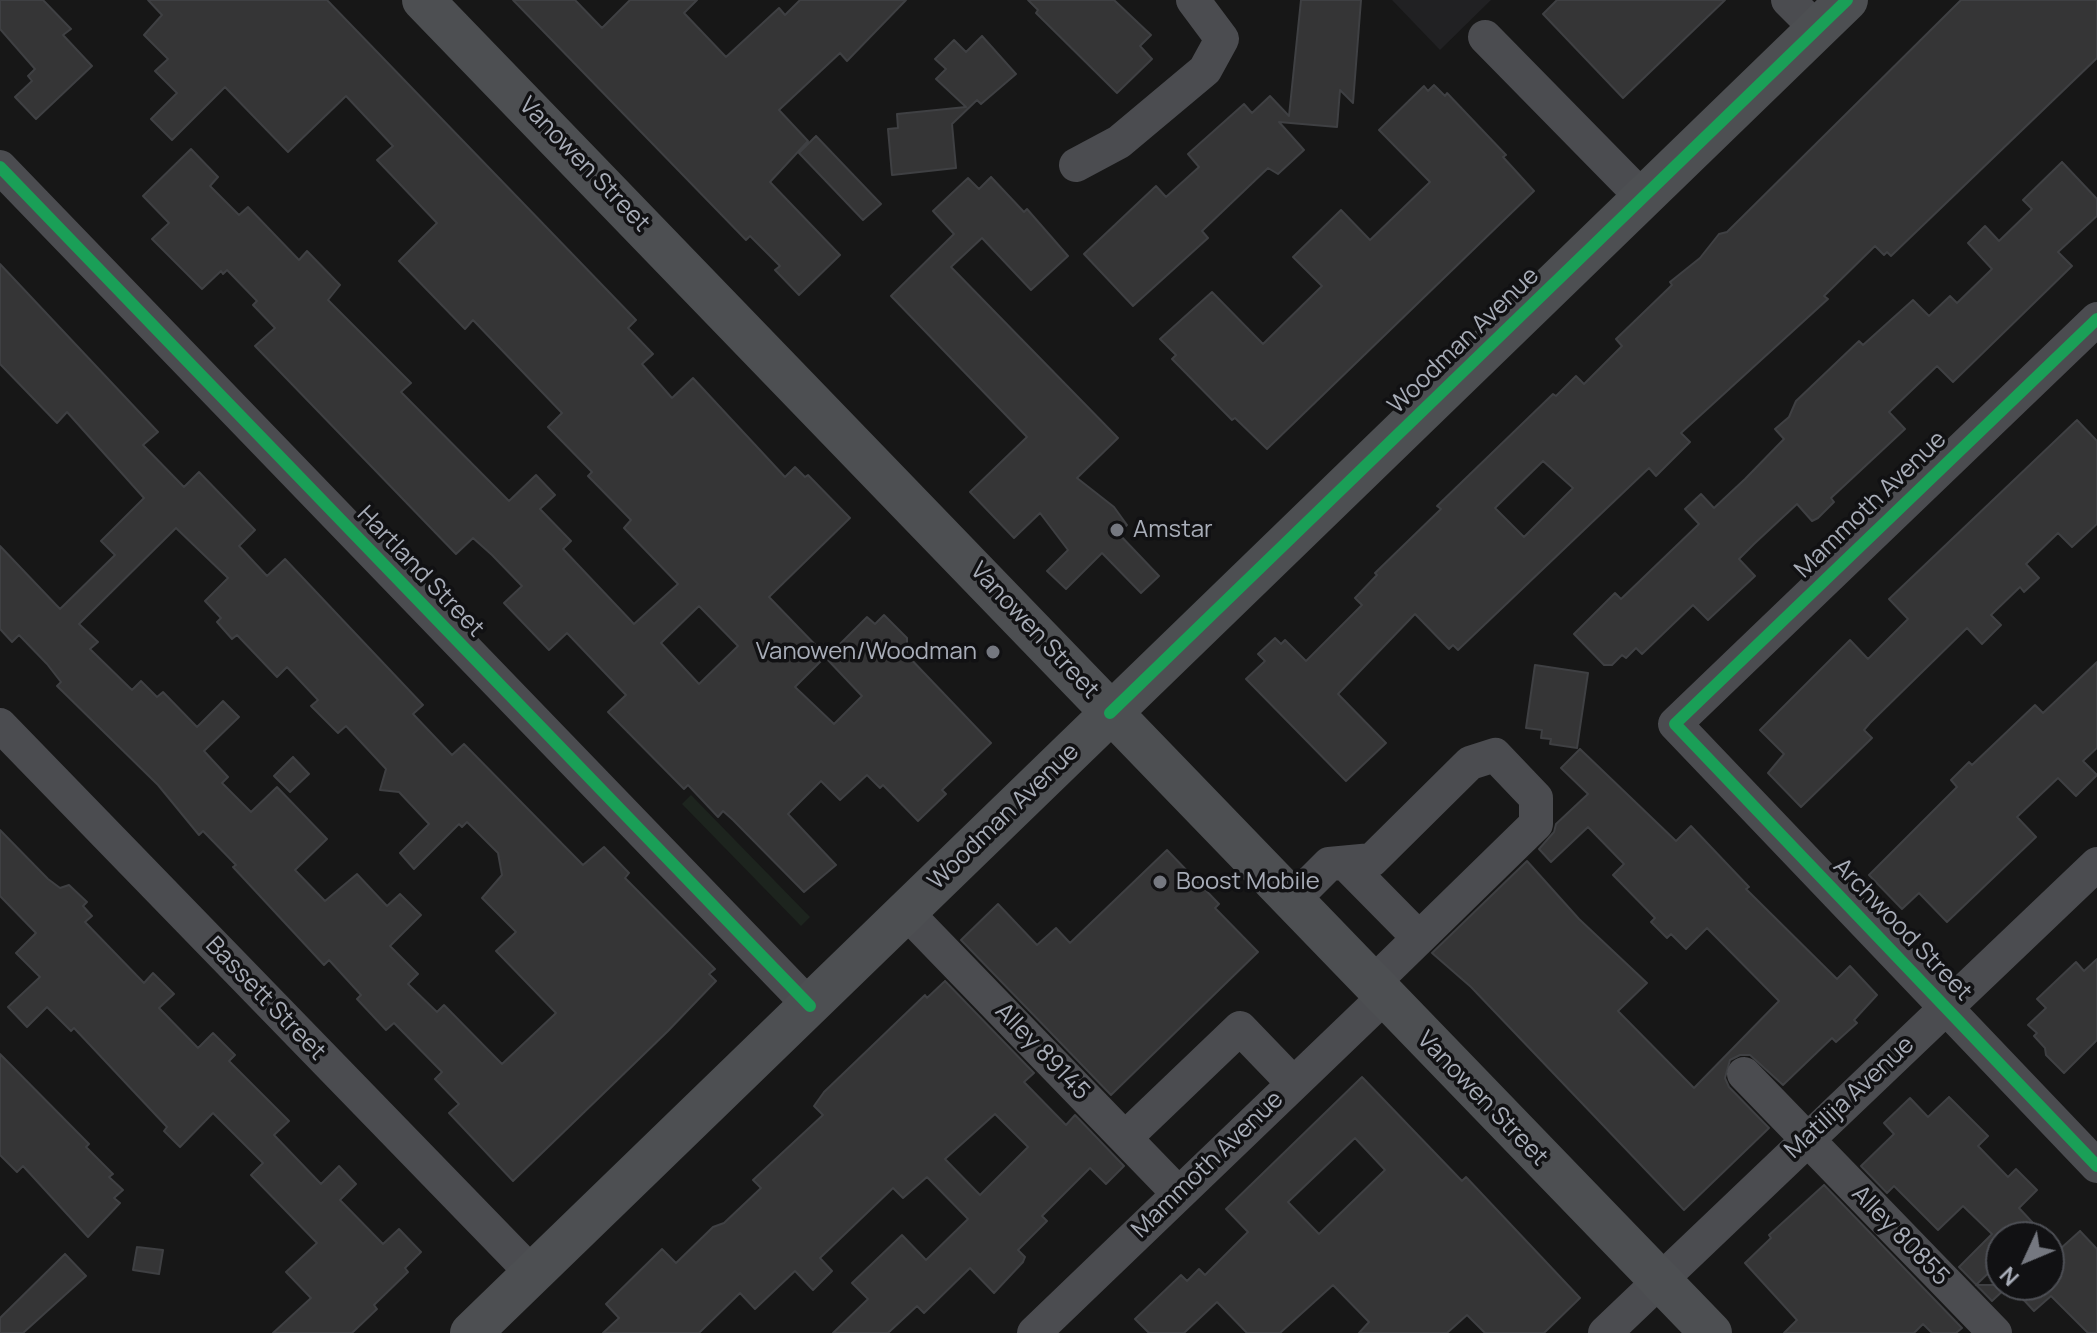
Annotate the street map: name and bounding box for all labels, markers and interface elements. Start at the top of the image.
street label: Vanowen Street [513,92,655,238]
street label: Woodman Avenue [1383,262,1545,420]
street label: Mammoth Avenue [1789,425,1953,585]
street label: Hartland Street [350,501,490,643]
place label: Amstar [1133,516,1213,544]
marker: Amstar [1108,521,1126,539]
street label: Vanowen Street [964,557,1104,705]
place label: Vanowen/Woodman [756,638,977,666]
marker: Vanowen/Woodman [984,643,1002,661]
street label: Woodman Avenue [923,738,1085,896]
street label: Archwood Street [1827,853,1977,1007]
place label: Boost Mobile [1176,868,1320,896]
marker: Boost Mobile [1151,873,1169,891]
street label: Bassett Street [199,931,331,1067]
street label: Alley 89145 [989,997,1095,1107]
street label: Vanowen Street [1411,1026,1553,1172]
street label: Matilija Avenue [1779,1031,1921,1165]
street label: Mammoth Avenue [1126,1085,1290,1245]
street label: Alley 80855 [1845,1180,1955,1292]
north arrow [1985,1221,2065,1301]
text: N [1993,1260,2025,1292]

